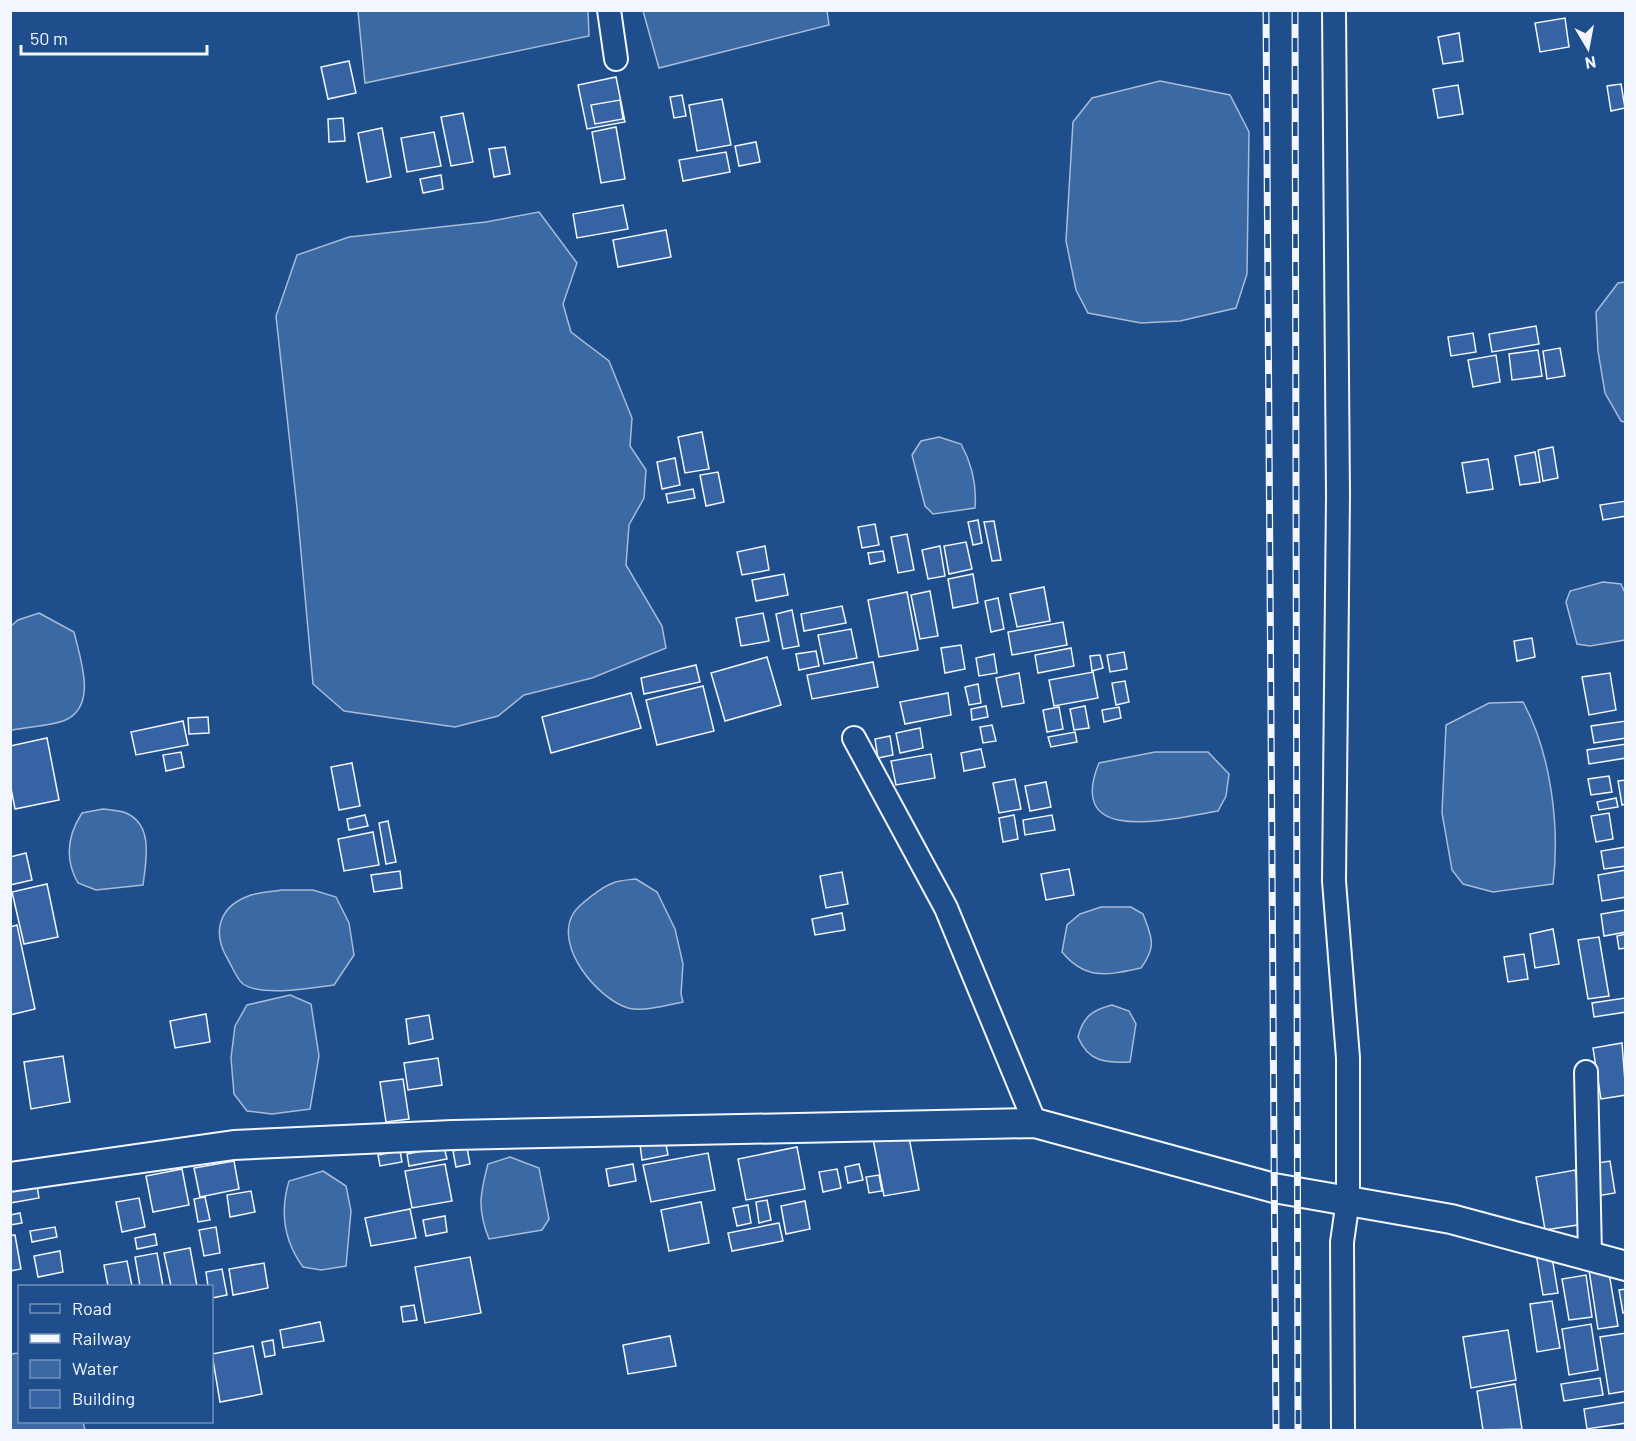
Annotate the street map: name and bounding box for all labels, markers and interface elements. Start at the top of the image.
scale bar [21,18,207,56]
north arrow [1558,18,1618,78]
text: 50 m [30,27,68,49]
text: N [1584,53,1598,74]
legend [18,1285,213,1423]
text: Road [72,1297,112,1319]
text: Railway [72,1327,131,1349]
text: Water [72,1357,119,1379]
text: Building [72,1387,135,1409]

